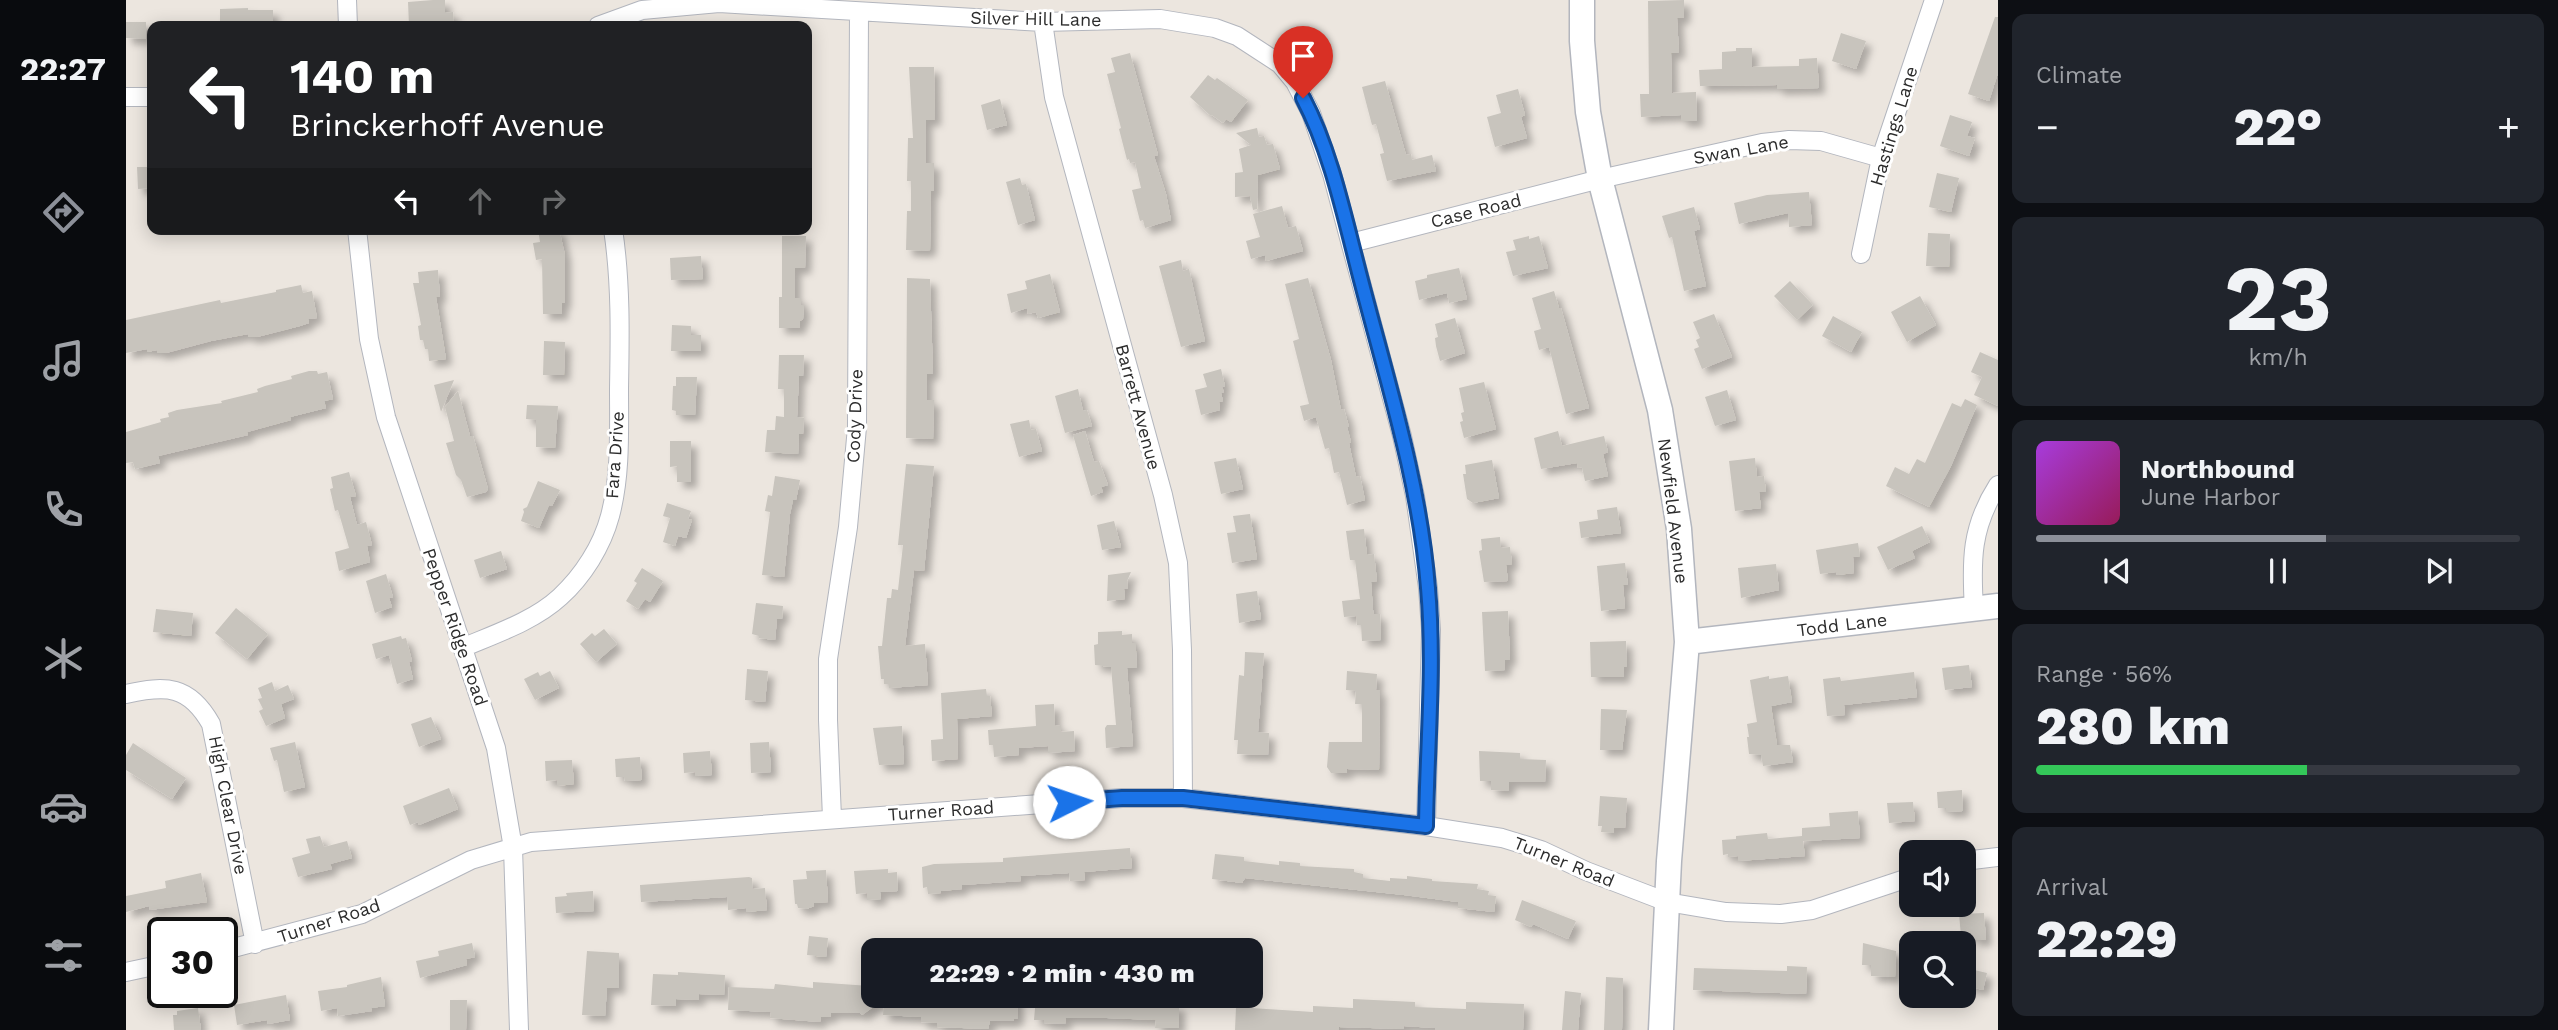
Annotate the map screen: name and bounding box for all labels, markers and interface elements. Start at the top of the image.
street label: Silver Hill Lane [970,7,1102,30]
pin [1273,26,1333,98]
icon: arrive [1284,37,1322,75]
text: 140 m [290,47,434,105]
icon: left [175,49,266,140]
text: 22:27 [20,50,106,88]
text: Climate [2036,62,2122,89]
street label: Hastings Lane [1865,64,1922,188]
text: 22° [2234,97,2322,158]
text: − [2036,105,2059,149]
text: + [2497,105,2520,149]
text: Brinckerhoff Avenue [290,106,605,144]
street label: Swan Lane [1692,131,1790,168]
icon: left [388,182,426,220]
icon: ahead [461,182,499,220]
icon: right [534,182,572,220]
icon: directions [39,188,88,237]
street label: Case Road [1428,189,1523,232]
text: 23 [2224,245,2332,352]
icon: music [39,336,88,385]
street label: Barrett Avenue [1112,342,1165,472]
text: km/h [2248,344,2308,371]
street label: Cody Drive [842,369,867,463]
street label: Fara Drive [601,410,628,500]
street label: Newfield Avenue [1654,437,1693,585]
text: Northbound [2141,454,2295,484]
text: June Harbor [2141,484,2280,511]
icon: phone [39,485,88,534]
street label: Pepper Ridge Road [419,545,492,708]
icon: previous [2098,552,2136,590]
icon: pause [2259,552,2297,590]
icon: next [2420,552,2458,590]
street label: Todd Lane [1796,609,1888,640]
icon: climate [39,634,88,683]
text: Range · 56% [2036,661,2172,688]
text: 280 km [2036,696,2230,757]
street label: High Clear Drive [205,734,252,876]
position arrow [1032,765,1106,839]
icon: car [39,782,88,831]
street label: Turner Road [887,796,995,825]
street label: Turner Road [1511,832,1618,891]
map controls [1899,840,1976,1008]
button: sound [1899,840,1976,917]
text: Arrival [2036,874,2108,901]
street label: Turner Road [275,894,383,947]
text: 22:29 [2036,909,2178,970]
speed limit sign: 30 [147,917,238,1008]
icon: filters [39,931,88,980]
button: search [1899,931,1976,1008]
text: 22:29 · 2 min · 430 m [929,958,1195,988]

